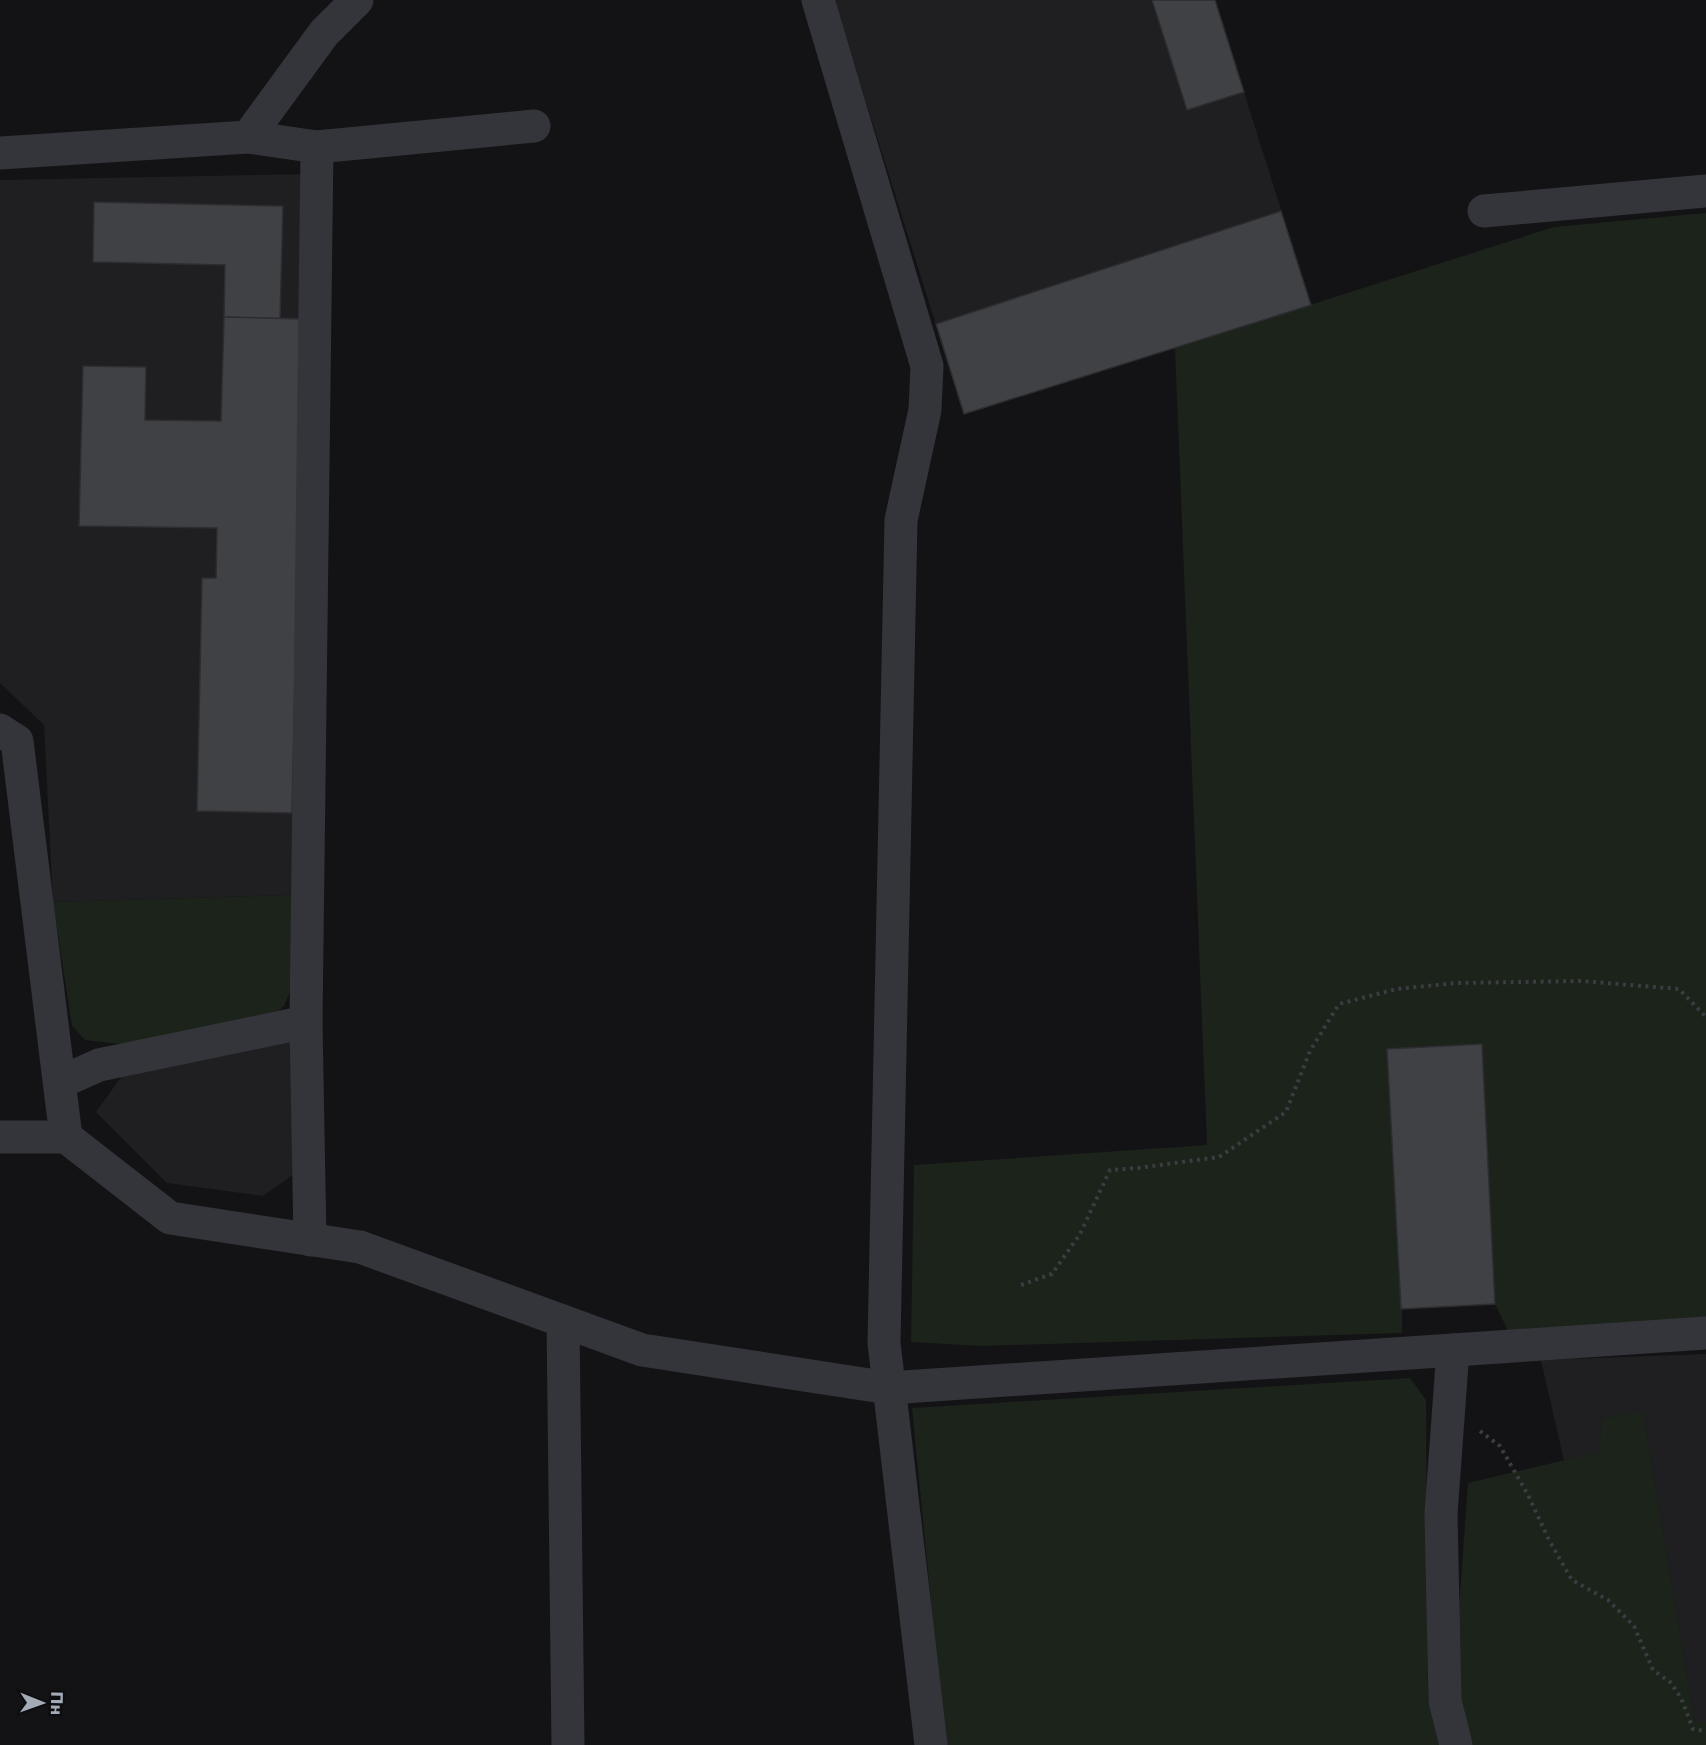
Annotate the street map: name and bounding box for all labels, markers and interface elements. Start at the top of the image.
north arrow [12,1673,72,1733]
text: Пн [47,1691,66,1716]

